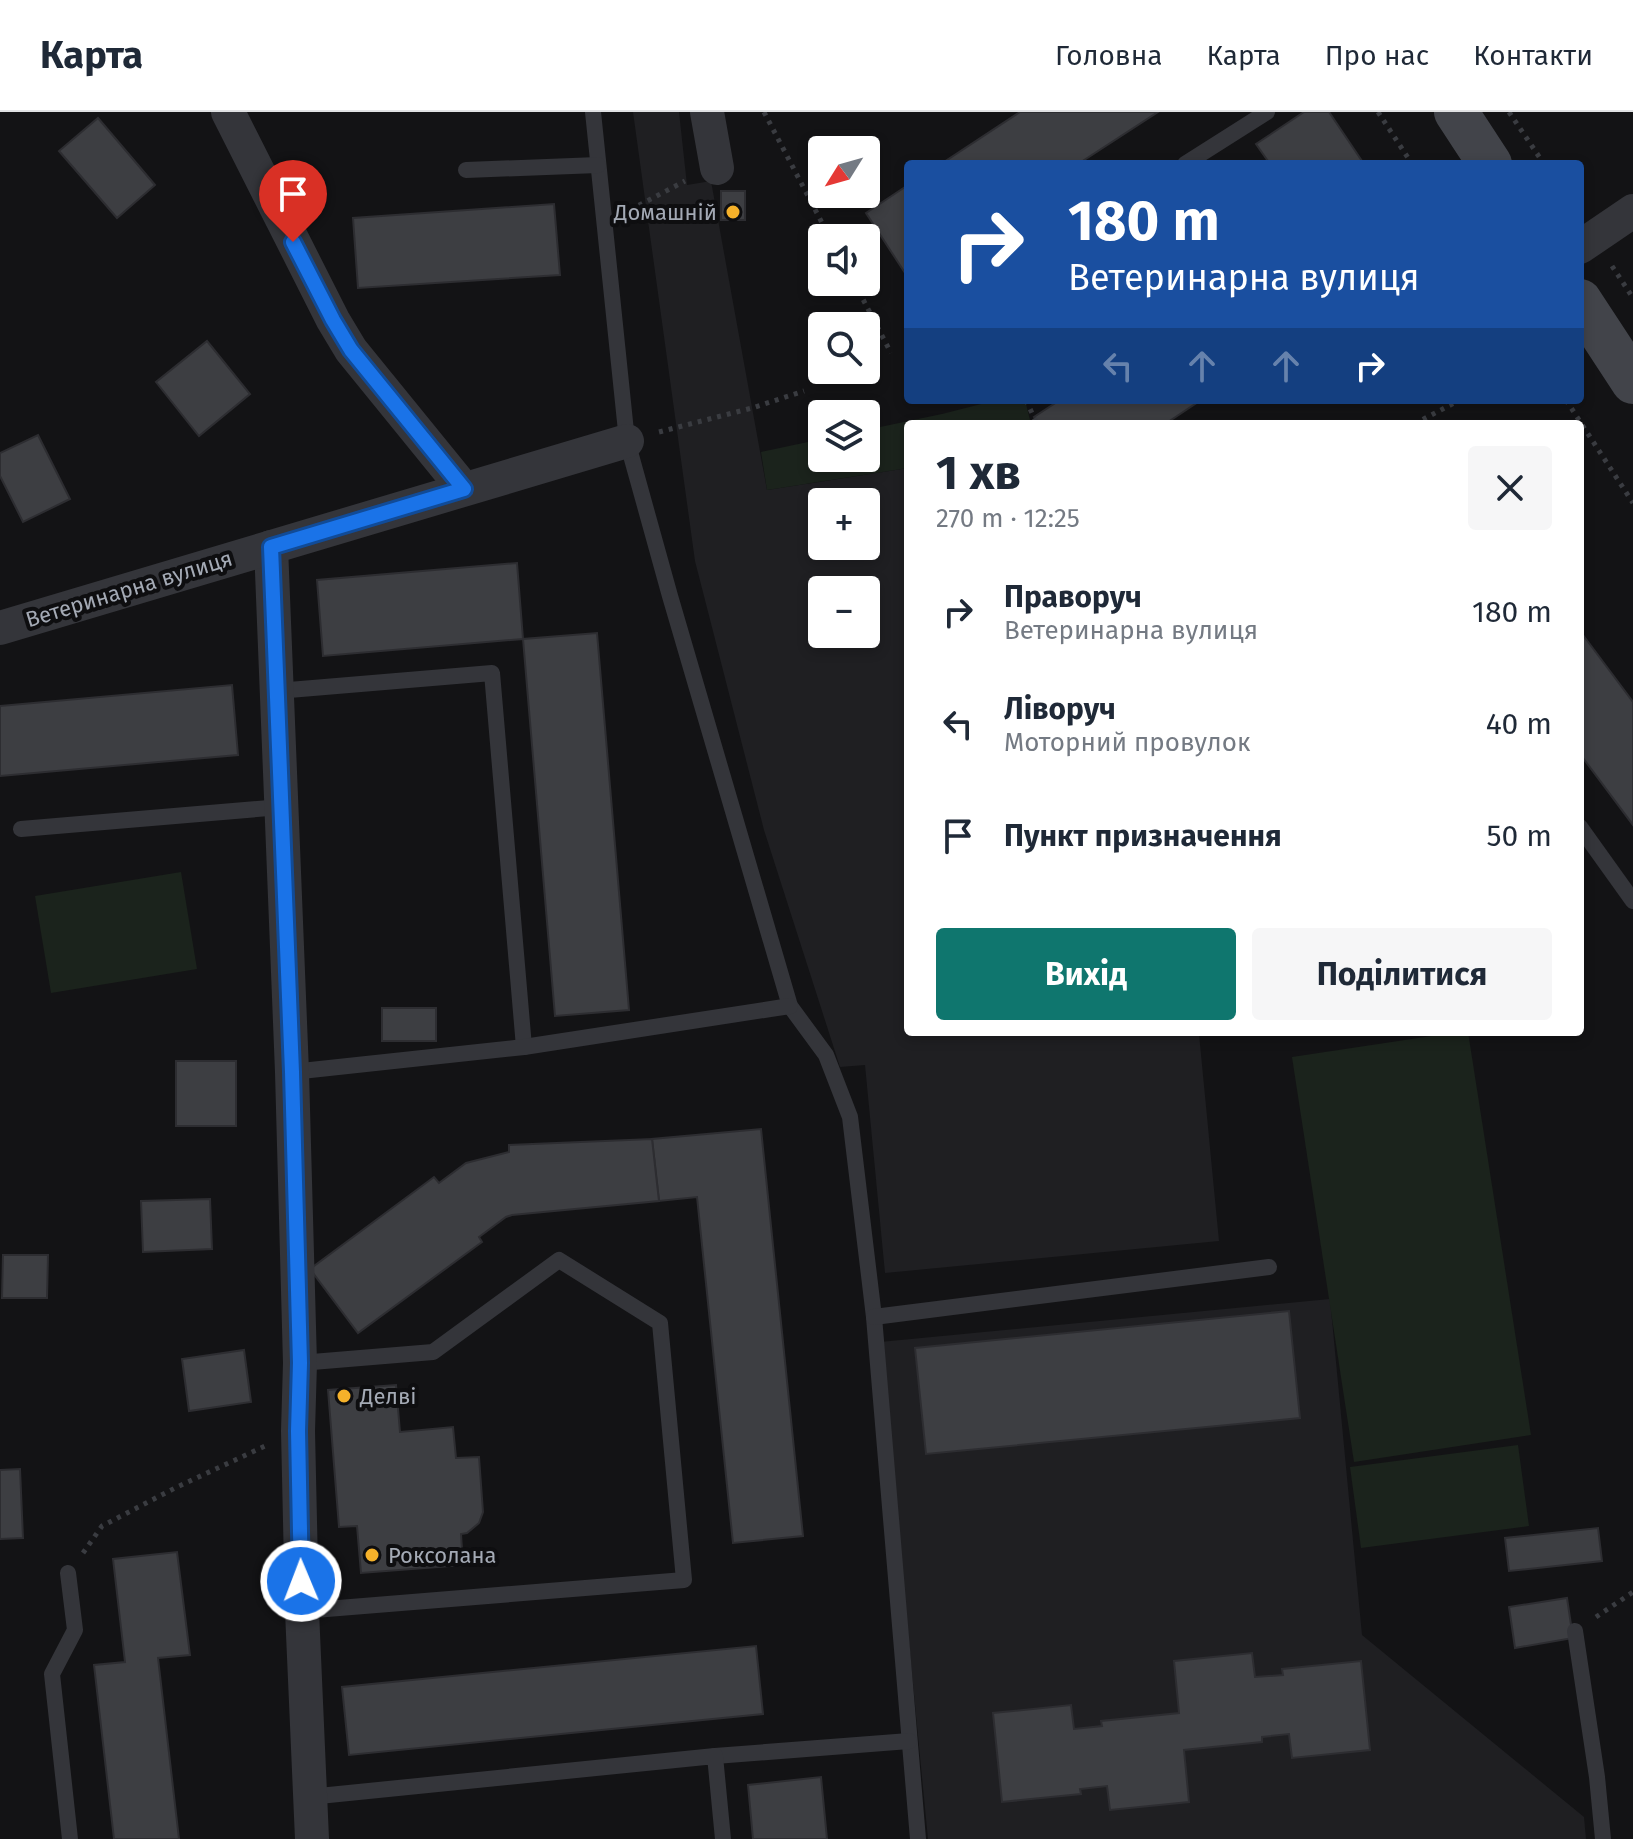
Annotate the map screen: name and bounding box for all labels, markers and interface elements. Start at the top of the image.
text: Карта [40,32,143,78]
text: Головна [1055,39,1163,72]
text: Карта [1207,39,1281,72]
text: Про нас [1325,39,1429,72]
text: Контакти [1473,39,1593,72]
north arrow [808,136,880,208]
map controls [808,136,880,648]
pin [259,160,327,242]
icon: arrive [271,172,315,216]
text: 180 m [1068,188,1220,255]
icon: right [936,192,1040,296]
place label: Домашній [613,199,717,226]
marker: Домашній [724,203,742,221]
button: sound [808,224,880,296]
text: Ветеринарна вулиця [1068,256,1420,300]
button: search [808,312,880,384]
icon: left [1096,344,1140,388]
icon: ahead [1180,344,1224,388]
icon: ahead [1264,344,1308,388]
icon: right [1348,344,1392,388]
button: layers [808,400,880,472]
text: 1 хв [936,444,1021,502]
button: close [1468,446,1552,530]
button: + [808,488,880,560]
text: 270 m · 12:25 [936,503,1080,534]
street label: Ветеринарна вулиця [22,545,236,633]
button: − [808,576,880,648]
text: Праворуч [1004,579,1142,615]
icon: right [936,590,980,634]
text: 180 m [1472,594,1552,630]
text: Ветеринарна вулиця [1004,615,1258,646]
text: Ліворуч [1004,691,1116,727]
icon: left [936,702,980,746]
text: 40 m [1486,706,1552,742]
text: Моторний провулок [1004,727,1250,758]
icon: arrive [936,814,980,858]
text: Пункт призначення [1004,818,1282,854]
text: 50 m [1487,818,1552,854]
button: Вихід [936,928,1236,1020]
button: Поділитися [1252,928,1552,1020]
place label: Делві [359,1383,417,1410]
marker: Делві [335,1387,353,1405]
position arrow [259,1539,343,1623]
place label: Роксолана [388,1542,497,1569]
marker: Роксолана [363,1546,381,1564]

